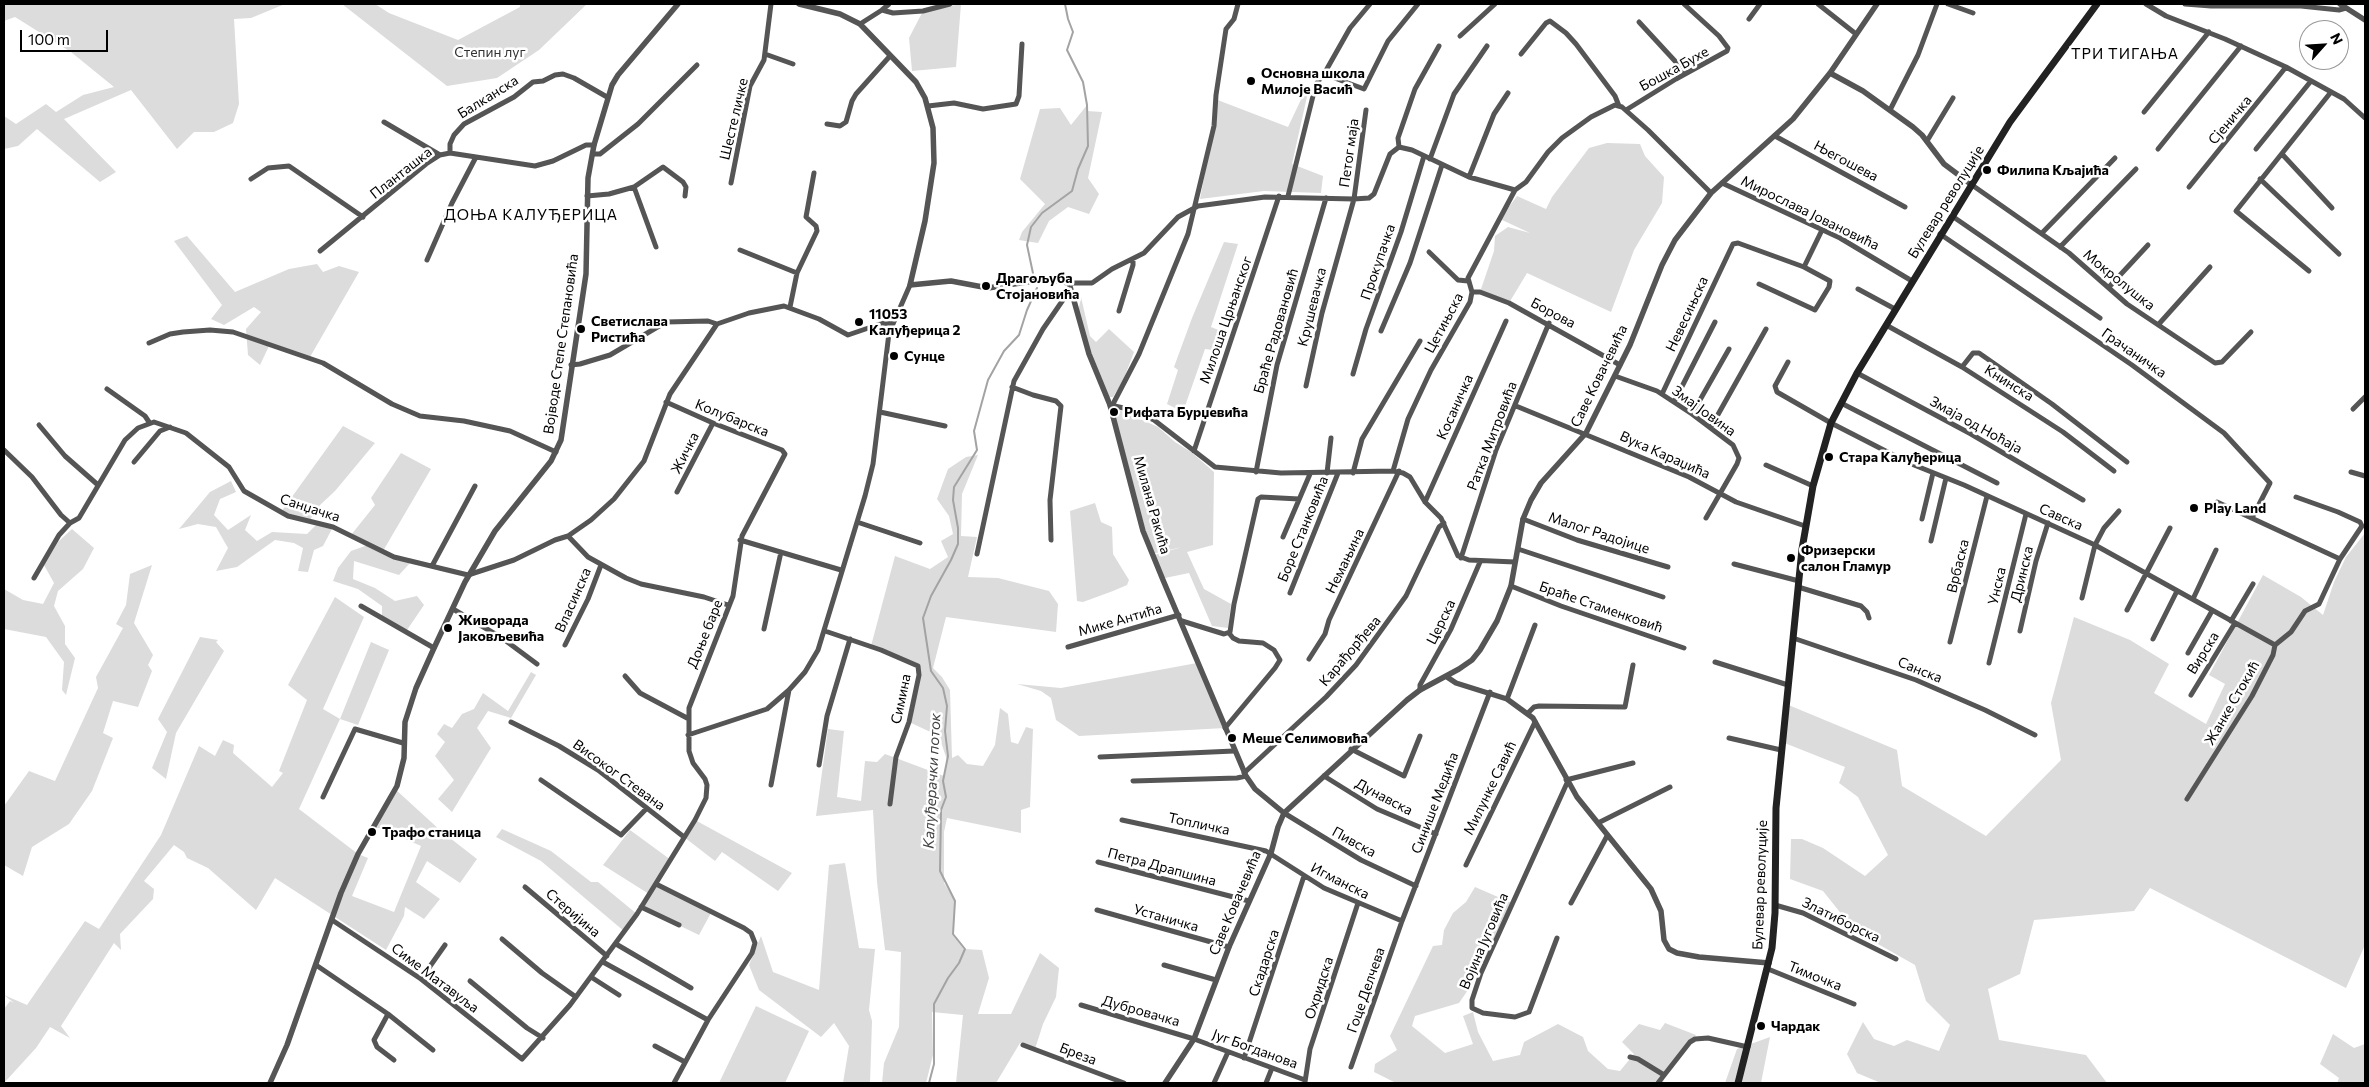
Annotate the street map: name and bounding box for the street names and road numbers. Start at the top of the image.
street label: Бошка Бухе [1637,43,1711,95]
street label: Балканска [454,72,522,122]
street label: Шесте личке [716,76,752,162]
street label: Сјеничка [2205,92,2255,148]
street label: Петог маја [1336,117,1362,189]
street label: Његошева [1811,137,1881,185]
street label: Булевар револуције [1904,142,1988,262]
street label: Планташка [367,144,435,202]
street label: Мирослава Јовановића [1738,172,1882,254]
street label: Прокупачка [1357,222,1399,302]
street label: Мокролушка [2080,246,2158,314]
street label: Војводе Степе Степановића [540,253,582,435]
street label: Милоша Црњанског [1196,254,1256,386]
street label: Крушевачка [1294,266,1330,348]
street label: Браће Радовановић [1250,267,1302,395]
street label: Невесињска [1662,274,1712,354]
street label: Цетињска [1421,290,1467,356]
street label: Борова [1528,294,1578,332]
street label: Саве Ковачевића [1567,322,1631,430]
street label: Грачаничка [2098,325,2170,381]
street label: Книнска [1981,361,2037,405]
street label: Косаничка [1433,372,1477,442]
street label: Ратка Митровића [1463,379,1521,493]
street label: Змај Јовина [1669,382,1739,440]
street label: Змаја од Ноћаја [1927,393,2025,457]
street label: Колубарска [693,396,771,440]
street label: Вука Караџића [1617,428,1713,482]
street label: Жичка [667,429,703,477]
street label: Милана Ракића [1130,454,1174,556]
street label: Боре Станковића [1274,474,1332,584]
street label: Санџачка [278,490,342,526]
street label: Савска [2037,500,2085,534]
street label: Малог Радојице [1546,509,1652,557]
street label: Немањина [1322,526,1368,596]
street label: Врбаска [1943,537,1973,595]
street label: Дринска [2007,544,2037,604]
street label: Власинска [551,565,595,635]
street label: Унска [1985,565,2009,607]
street label: Браће Стаменковић [1537,578,1665,636]
street label: Доње баре [684,597,726,671]
street label: Церска [1423,597,1459,647]
street label: Мике Антића [1076,600,1164,640]
street label: Карађорђева [1316,612,1384,690]
street label: Вирска [2183,629,2223,677]
street label: Санска [1895,654,1945,686]
street label: Жанке Стокић [2201,658,2263,748]
street label: Симина [887,672,915,726]
street label: Високог Стевана [570,736,668,814]
street label: Милунке Савић [1460,738,1520,838]
street label: Синише Медића [1408,750,1462,856]
street label: Дунавска [1352,775,1416,819]
street label: Топличка [1167,809,1231,839]
street label: Булевар револуције [1749,820,1771,950]
street label: Пивска [1329,823,1379,861]
street label: Петра Драпшина [1106,844,1218,890]
street label: Саве Ковачевића [1205,848,1265,958]
street label: Игманска [1308,859,1372,903]
street label: Стеријина [542,885,604,941]
street label: Војина Југовића [1456,890,1512,992]
street label: Златиборска [1799,894,1883,946]
street label: Устаничка [1131,901,1201,935]
street label: Скадарска [1245,927,1283,999]
street label: Симе Матавуља [388,940,482,1016]
street label: Гоце Делчева [1344,945,1388,1035]
street label: Охридска [1301,955,1337,1021]
street label: Тимочка [1786,958,1844,994]
street label: Дубровачка [1100,992,1182,1030]
street label: Југ Богданова [1210,1026,1300,1072]
street label: Бреза [1057,1039,1099,1069]

